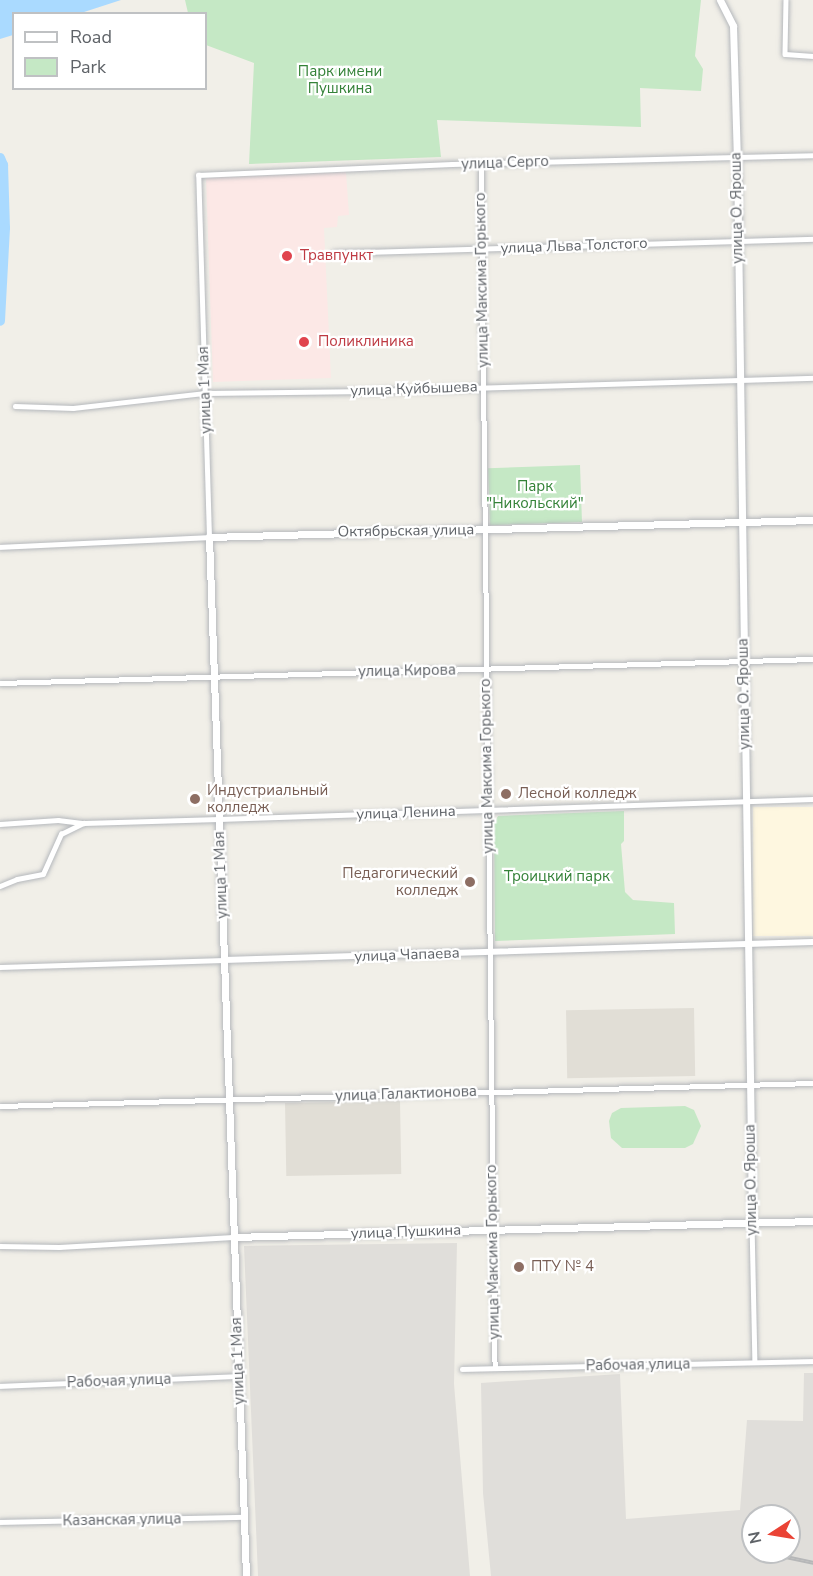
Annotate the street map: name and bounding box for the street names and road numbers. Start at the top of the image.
street label: улица Серго [461,152,549,174]
street label: улица О. Яроша [727,152,747,264]
street label: улица Максима Горького [471,192,493,368]
street label: улица Льва Толстого [500,234,648,258]
street label: улица 1 Мая [194,346,216,434]
street label: улица Куйбышева [350,378,478,400]
street label: Октябрьская улица [338,521,474,541]
street label: улица О. Яроша [734,638,754,750]
street label: улица Кирова [358,661,456,681]
street label: улица Максима Горького [476,678,498,854]
street label: улица Ленина [356,802,456,824]
street label: улица 1 Мая [210,831,232,919]
street label: улица Чапаева [354,944,460,966]
street label: улица Галактионова [335,1083,477,1105]
street label: улица О. Яроша [741,1124,761,1236]
street label: улица Максима Горького [482,1164,504,1340]
street label: улица Пушкина [351,1221,461,1243]
street label: улица 1 Мая [227,1317,249,1405]
street label: Рабочая улица [586,1355,690,1375]
street label: Рабочая улица [66,1370,172,1392]
street label: Казанская улица [62,1510,182,1530]

